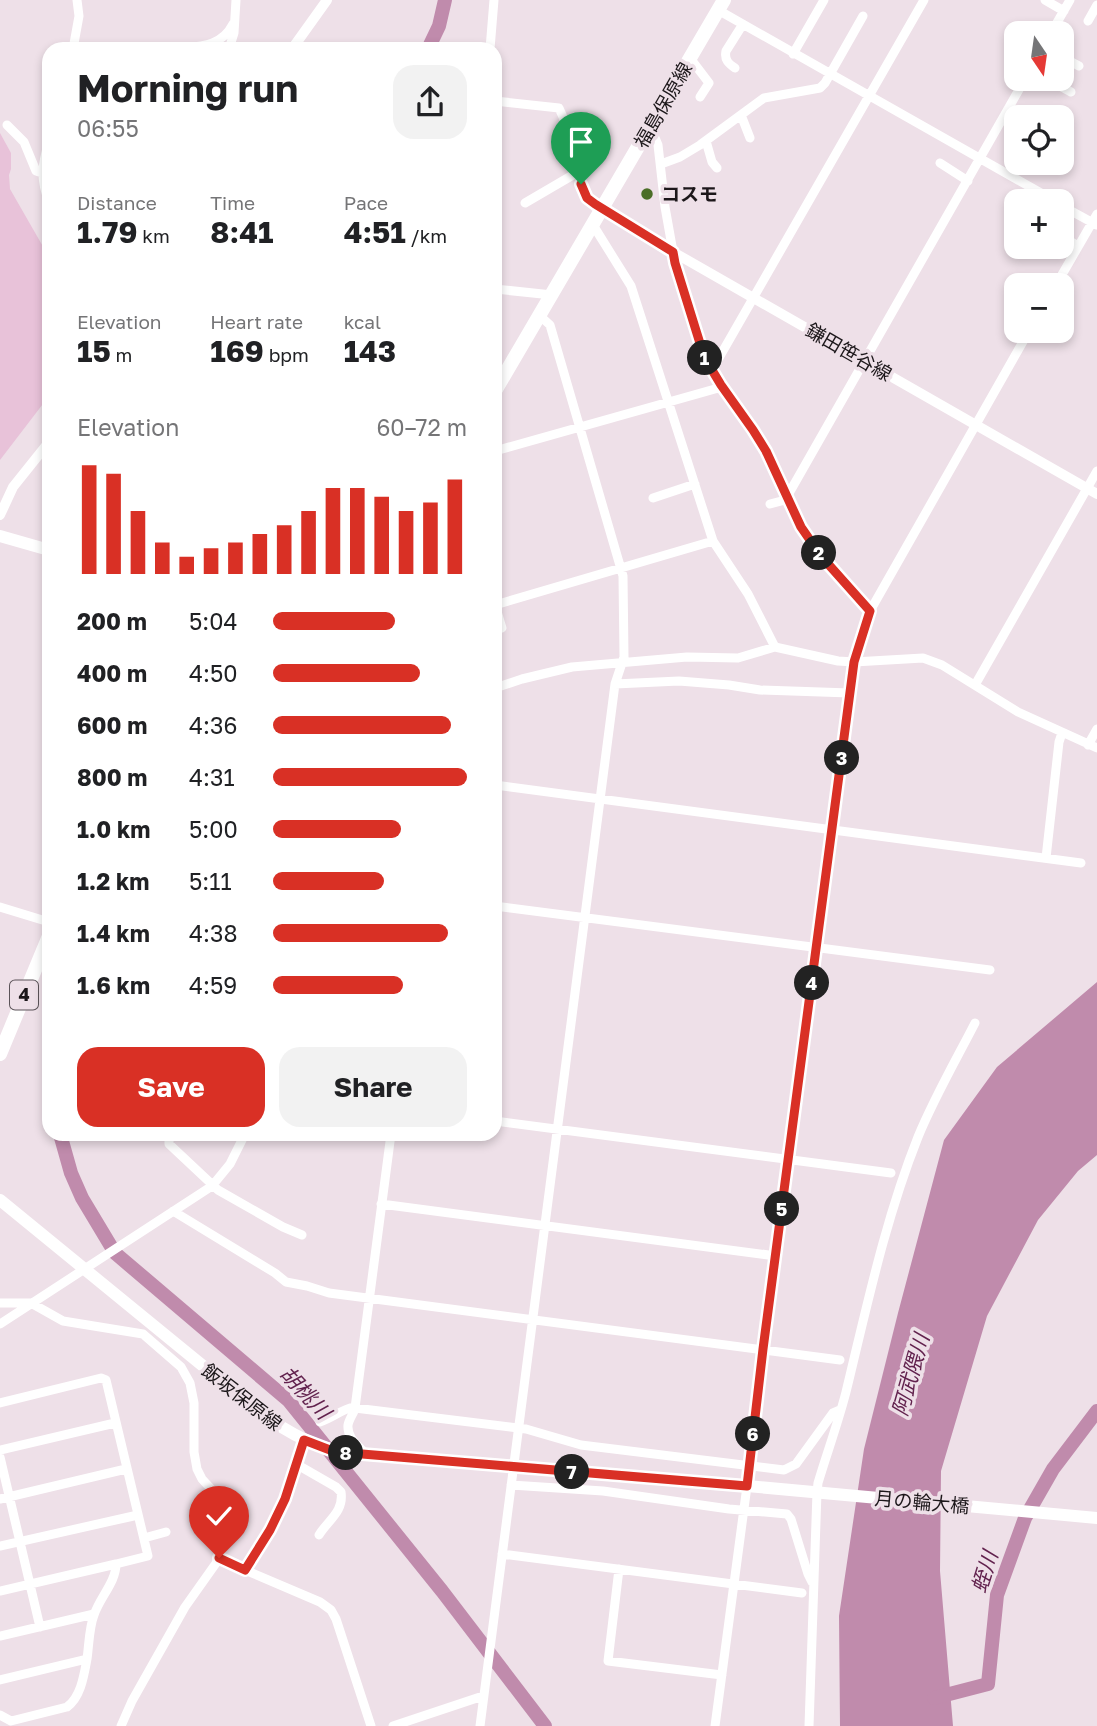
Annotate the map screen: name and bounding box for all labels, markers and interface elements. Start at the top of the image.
north arrow [1004,21,1074,91]
map controls [1004,21,1074,343]
street label: 福島保原線 [629,58,696,152]
text: Morning run [77,65,298,110]
button: share [393,65,467,139]
button: locate [1004,105,1074,175]
pin [551,112,611,184]
text: 06:55 [77,114,139,142]
icon: arrive [562,123,600,161]
place label: コスモ [661,182,718,205]
marker: コスモ [639,186,655,202]
button: + [1004,189,1074,259]
text: Distance [77,191,157,214]
text: Time [210,191,255,214]
text: Pace [344,191,388,214]
text: 1.79 [77,214,137,250]
text: 8:41 [210,214,273,250]
text: 4:51 [344,214,406,250]
text: km [137,224,170,247]
text: /km [406,224,447,247]
button: − [1004,273,1074,343]
text: Elevation [77,310,162,333]
text: Heart rate [210,310,303,333]
text: kcal [344,310,381,333]
street label: 鎌田笹谷線 [802,318,896,385]
text: 15 [77,333,111,369]
text: 169 [210,333,264,369]
text: 143 [344,333,396,369]
pin: 1 [688,340,722,376]
text: m [111,343,132,366]
text: bpm [264,343,309,366]
text: 1 [700,346,709,369]
text: Elevation [77,413,179,441]
text: 60–72 m [376,413,467,441]
pin: 2 [802,536,836,570]
text: 2 [813,541,824,564]
text: 200 m [77,607,147,635]
text: 5:04 [189,607,238,635]
text: 400 m [77,659,147,687]
text: 4:50 [189,659,238,687]
text: 600 m [77,711,147,739]
text: 4:36 [189,711,237,739]
pin: 3 [824,740,860,776]
text: 3 [836,746,847,769]
text: 800 m [77,763,148,791]
text: 4:31 [189,763,235,791]
text: 1.0 km [77,815,150,843]
text: 5:00 [189,815,238,843]
text: 1.2 km [77,867,149,895]
text: 5:11 [189,867,232,895]
text: 1.4 km [77,919,150,947]
text: 4:38 [189,919,237,947]
pin: 4 [794,965,830,1000]
text: 1.6 km [77,971,150,999]
text: 4:59 [189,971,237,999]
text: 4 [806,971,817,994]
road number: 4 [10,980,38,1010]
button: Save [77,1047,265,1127]
button: Share [279,1047,467,1127]
pin: 5 [764,1192,800,1226]
text: 5 [776,1197,787,1220]
water label: 阿武隈川 [886,1329,935,1419]
street label: 飯坂保原線 [198,1358,287,1435]
water label: 胡桃川 [275,1360,338,1426]
pin: 6 [736,1416,770,1452]
text: 6 [746,1422,759,1445]
pin: 8 [328,1436,364,1470]
text: 8 [339,1441,352,1464]
pin: 7 [554,1454,590,1490]
text: 7 [566,1460,577,1483]
pin [189,1486,249,1558]
street label: 月の輪大橋 [874,1486,970,1517]
icon: check [200,1497,238,1535]
water label: 蛭川 [965,1546,1003,1596]

